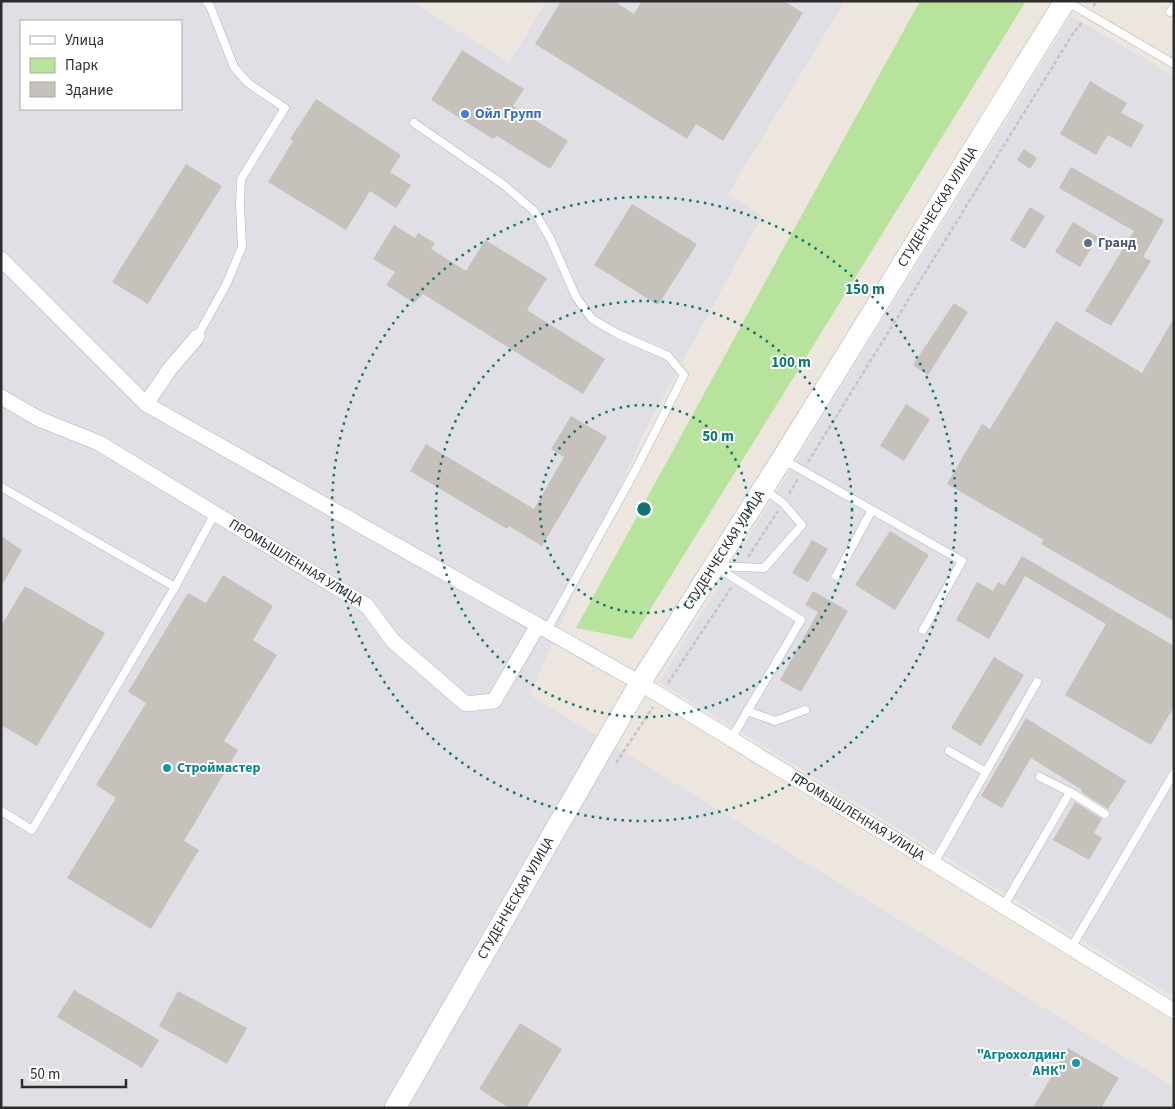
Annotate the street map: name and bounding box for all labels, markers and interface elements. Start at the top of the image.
legend [20,20,182,110]
text: Улица [65,30,104,51]
text: Парк [65,55,99,76]
text: Здание [65,80,113,101]
place label: Ойл Групп [475,104,542,124]
marker: Ойл Групп [459,108,471,120]
street label: СТУДЕНЧЕСКАЯ УЛИЦА [893,143,983,271]
place label: Гранд [1098,233,1137,253]
marker: Гранд [1082,237,1094,249]
text: 150 m [845,279,885,300]
text: 100 m [771,352,811,373]
text: 50 m [702,426,734,447]
street label: СТУДЕНЧЕСКАЯ УЛИЦА [679,486,770,614]
centre of rings [635,500,653,518]
street label: ПРОМЫШЛЕННАЯ УЛИЦА [225,514,367,612]
place label: Строймастер [177,758,260,778]
marker: Строймастер [161,762,173,774]
street label: ПРОМЫШЛЕННАЯ УЛИЦА [787,768,929,866]
street label: СТУДЕНЧЕСКАЯ УЛИЦА [473,833,559,963]
place label: "Агрохолдинг АНК" [977,1045,1066,1081]
scale bar [22,1056,126,1088]
marker: "Агрохолдинг АНК" [1070,1057,1082,1069]
text: 50 m [30,1064,60,1085]

